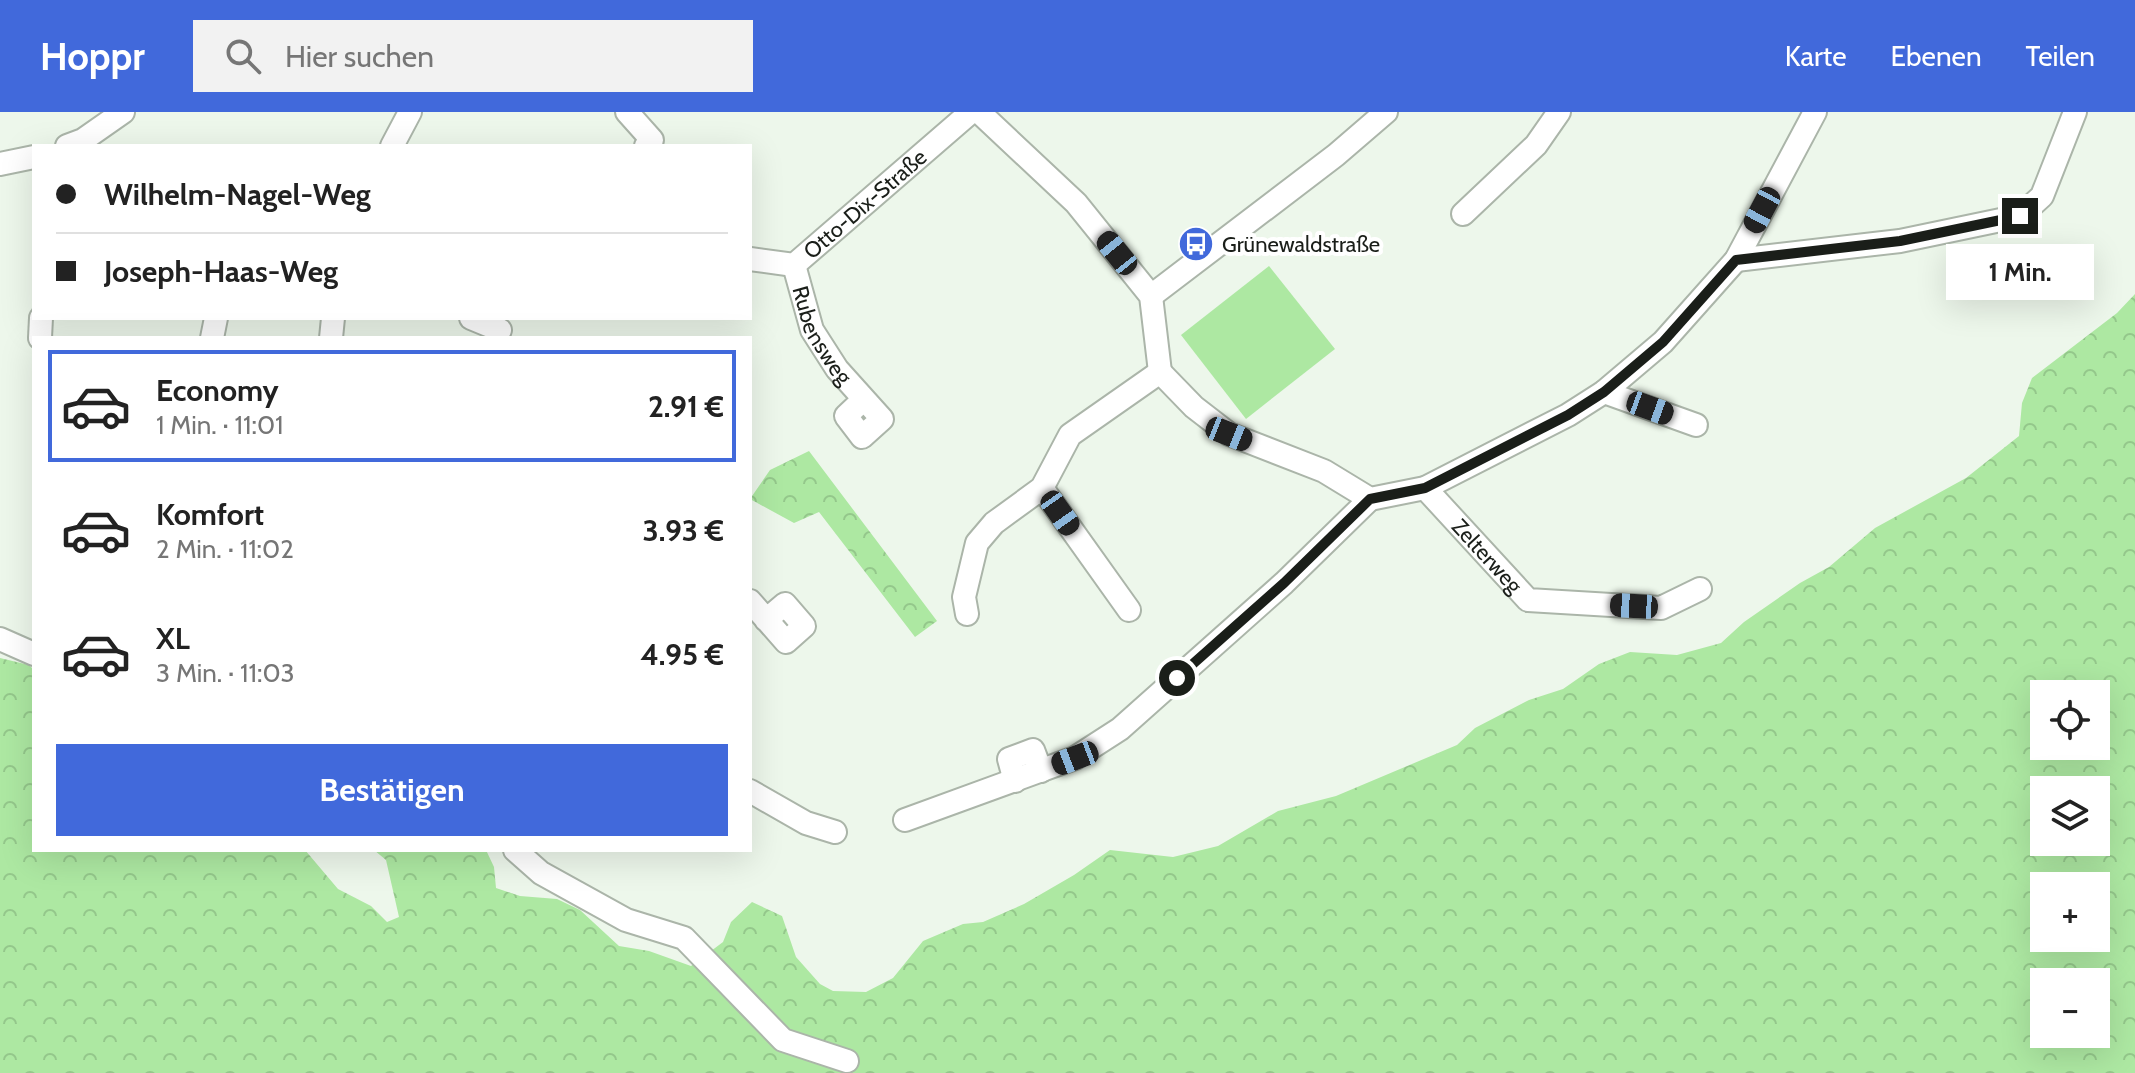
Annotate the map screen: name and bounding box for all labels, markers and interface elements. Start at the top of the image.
search box [193,20,753,92]
text: Hoppr [40,33,145,80]
icon: search [221,34,265,78]
text: Hier suchen [285,38,434,75]
text: Karte [1785,39,1847,73]
text: Ebenen [1891,39,1982,73]
text: Teilen [2026,39,2095,73]
street label: Otto-Dix-Straße [798,144,932,265]
text: Wilhelm-Nagel-Weg [104,176,371,213]
car [1740,183,1784,237]
route end [2002,198,2038,234]
bus stop icon: Grünewaldstraße [1177,225,1215,263]
car [1093,227,1141,279]
place label: Grünewaldstraße [1222,231,1380,258]
callout: 1 Min. [1946,244,2094,300]
text: Joseph-Haas-Weg [104,253,338,290]
text: 1 Min. [1988,256,2052,288]
street label: Rubensweg [786,283,858,391]
icon: car [60,370,132,442]
text: Economy [156,372,279,409]
text: 2.91 € [648,388,724,425]
car [1623,389,1677,427]
text: 1 Min. · 11:01 [156,409,284,441]
car [1202,414,1256,454]
car [1036,486,1084,540]
icon: car [60,494,132,566]
text: Komfort [156,496,264,533]
text: 3.93 € [643,512,724,549]
street label: Zelterweg [1446,513,1528,600]
text: 2 Min. · 11:02 [156,533,294,565]
car [1609,593,1659,619]
icon: car [60,618,132,690]
text: XL [156,620,190,657]
text: 4.95 € [640,636,724,673]
text: 3 Min. · 11:03 [156,657,295,689]
route start [1159,660,1195,696]
map controls [2030,680,2110,1048]
button: locate [2030,680,2110,760]
car [1048,738,1102,778]
button: Bestätigen [56,744,728,836]
button: layers [2030,776,2110,856]
button: + [2030,872,2110,952]
button: − [2030,968,2110,1048]

